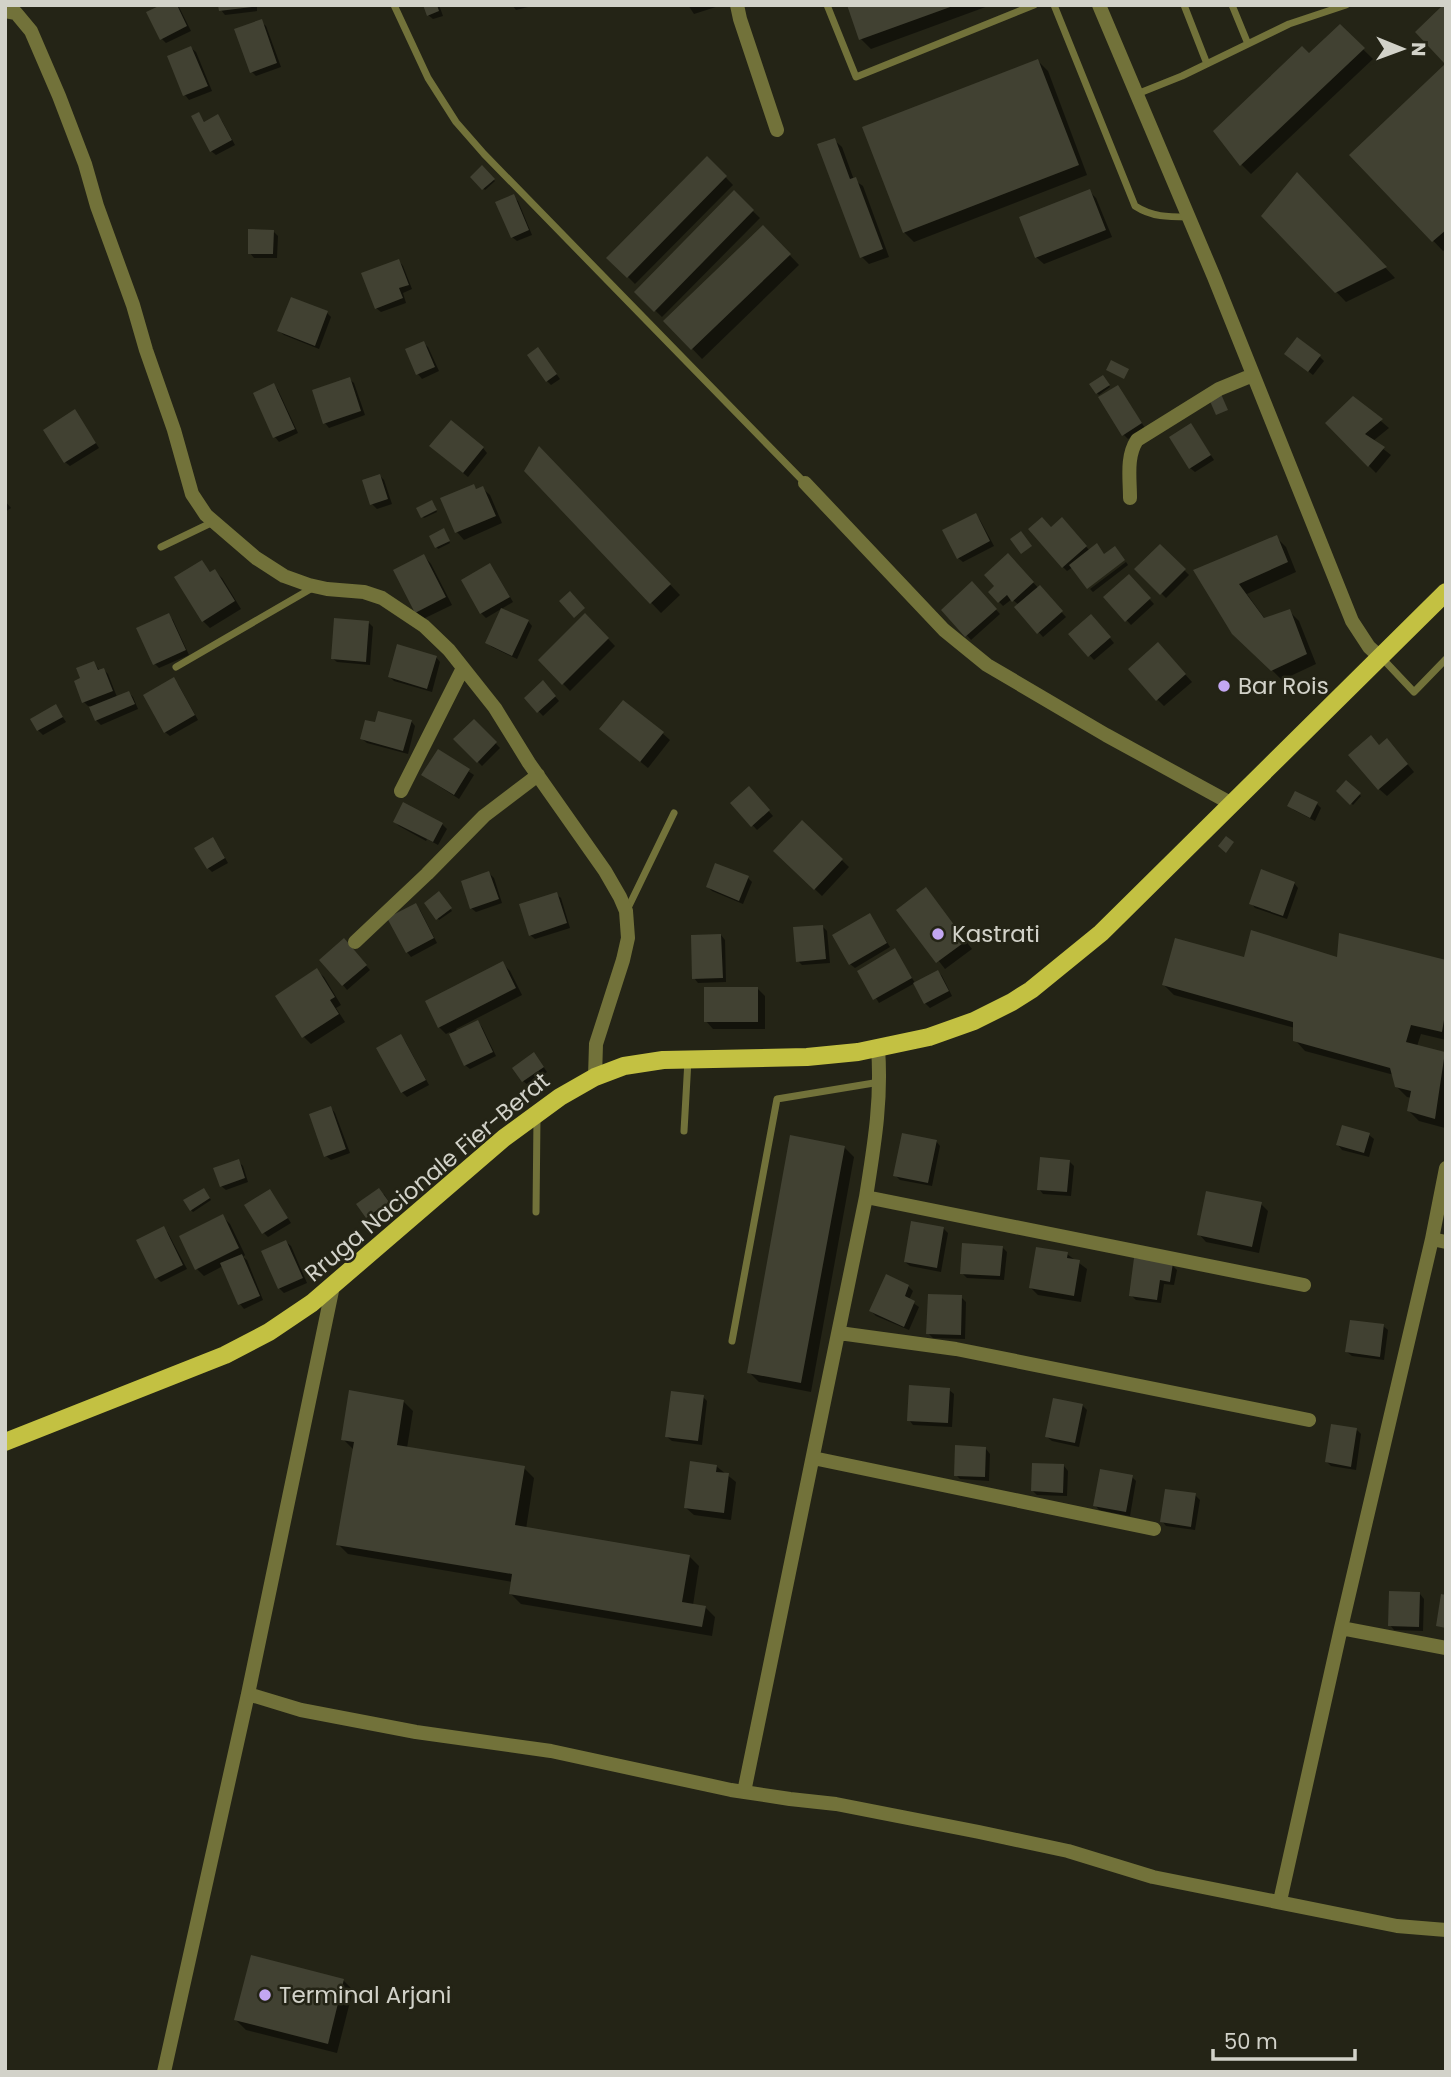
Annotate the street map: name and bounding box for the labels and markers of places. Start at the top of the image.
place label: Bar Rois [1238,670,1329,702]
marker: Bar Rois [1216,678,1232,694]
place label: Kastrati [952,918,1040,950]
marker: Kastrati [930,926,946,942]
place label: Terminal Arjani [279,1979,451,2011]
marker: Terminal Arjani [257,1987,273,2003]

